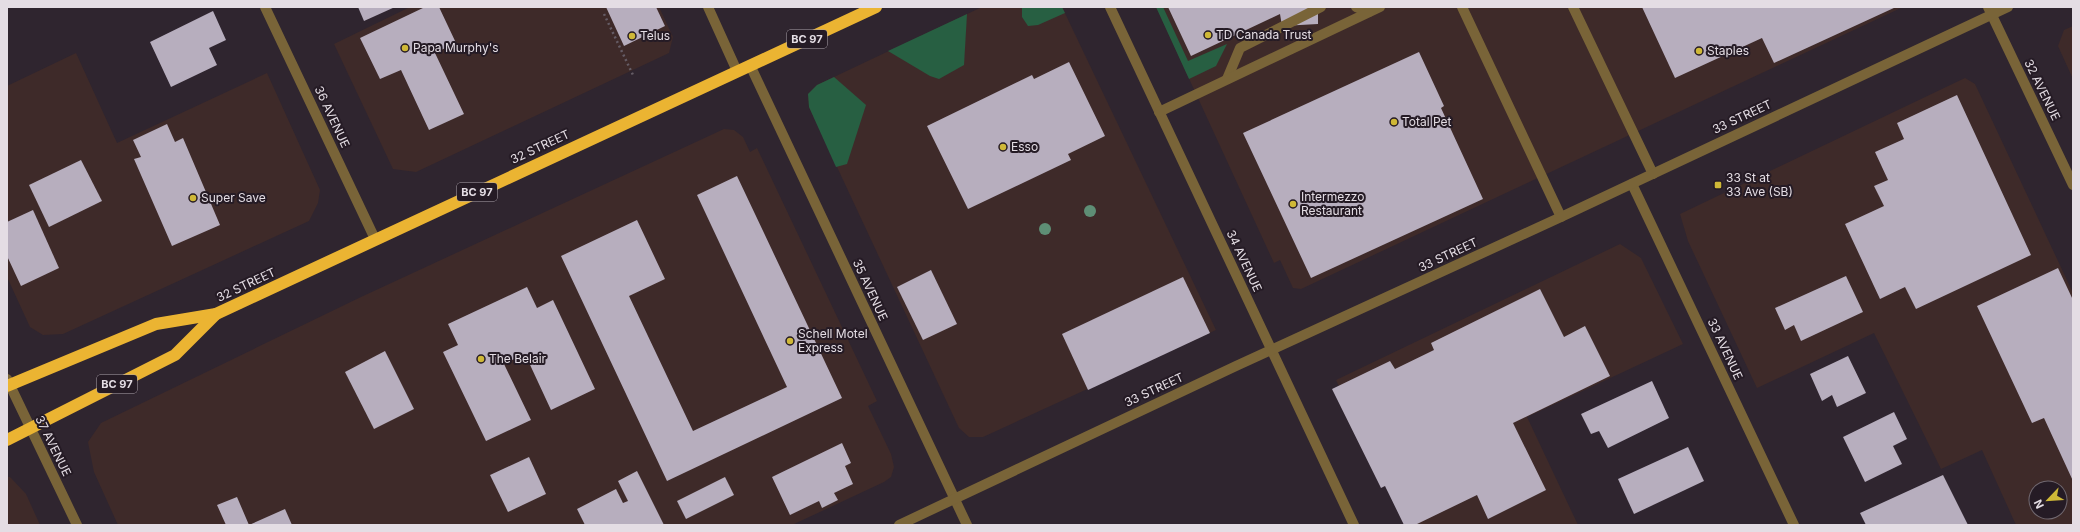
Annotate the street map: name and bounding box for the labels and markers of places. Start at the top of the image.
place label: TD Canada Trust [1216,27,1312,42]
place label: Telus [640,28,670,43]
marker: TD Canada Trust [1203,30,1213,40]
marker: Telus [627,31,637,41]
place label: Papa Murphy's [413,40,499,55]
marker: Papa Murphy's [400,43,410,53]
place label: Staples [1707,43,1749,58]
marker: Staples [1694,46,1704,56]
place label: Total Pet [1402,114,1452,129]
marker: Total Pet [1389,117,1399,127]
place label: Esso [1011,139,1038,154]
marker: Esso [998,142,1008,152]
place label: 33 St at 33 Ave (SB) [1726,170,1793,199]
marker: 33 St at 33 Ave (SB) [1713,180,1723,190]
place label: Intermezzo Restaurant [1301,189,1364,218]
place label: Super Save [201,190,266,205]
marker: Super Save [188,193,198,203]
marker: Intermezzo Restaurant [1288,199,1298,209]
place label: Schell Motel Express [798,326,868,355]
marker: Schell Motel Express [785,336,795,346]
place label: The Belair [489,351,547,366]
marker: The Belair [476,354,486,364]

